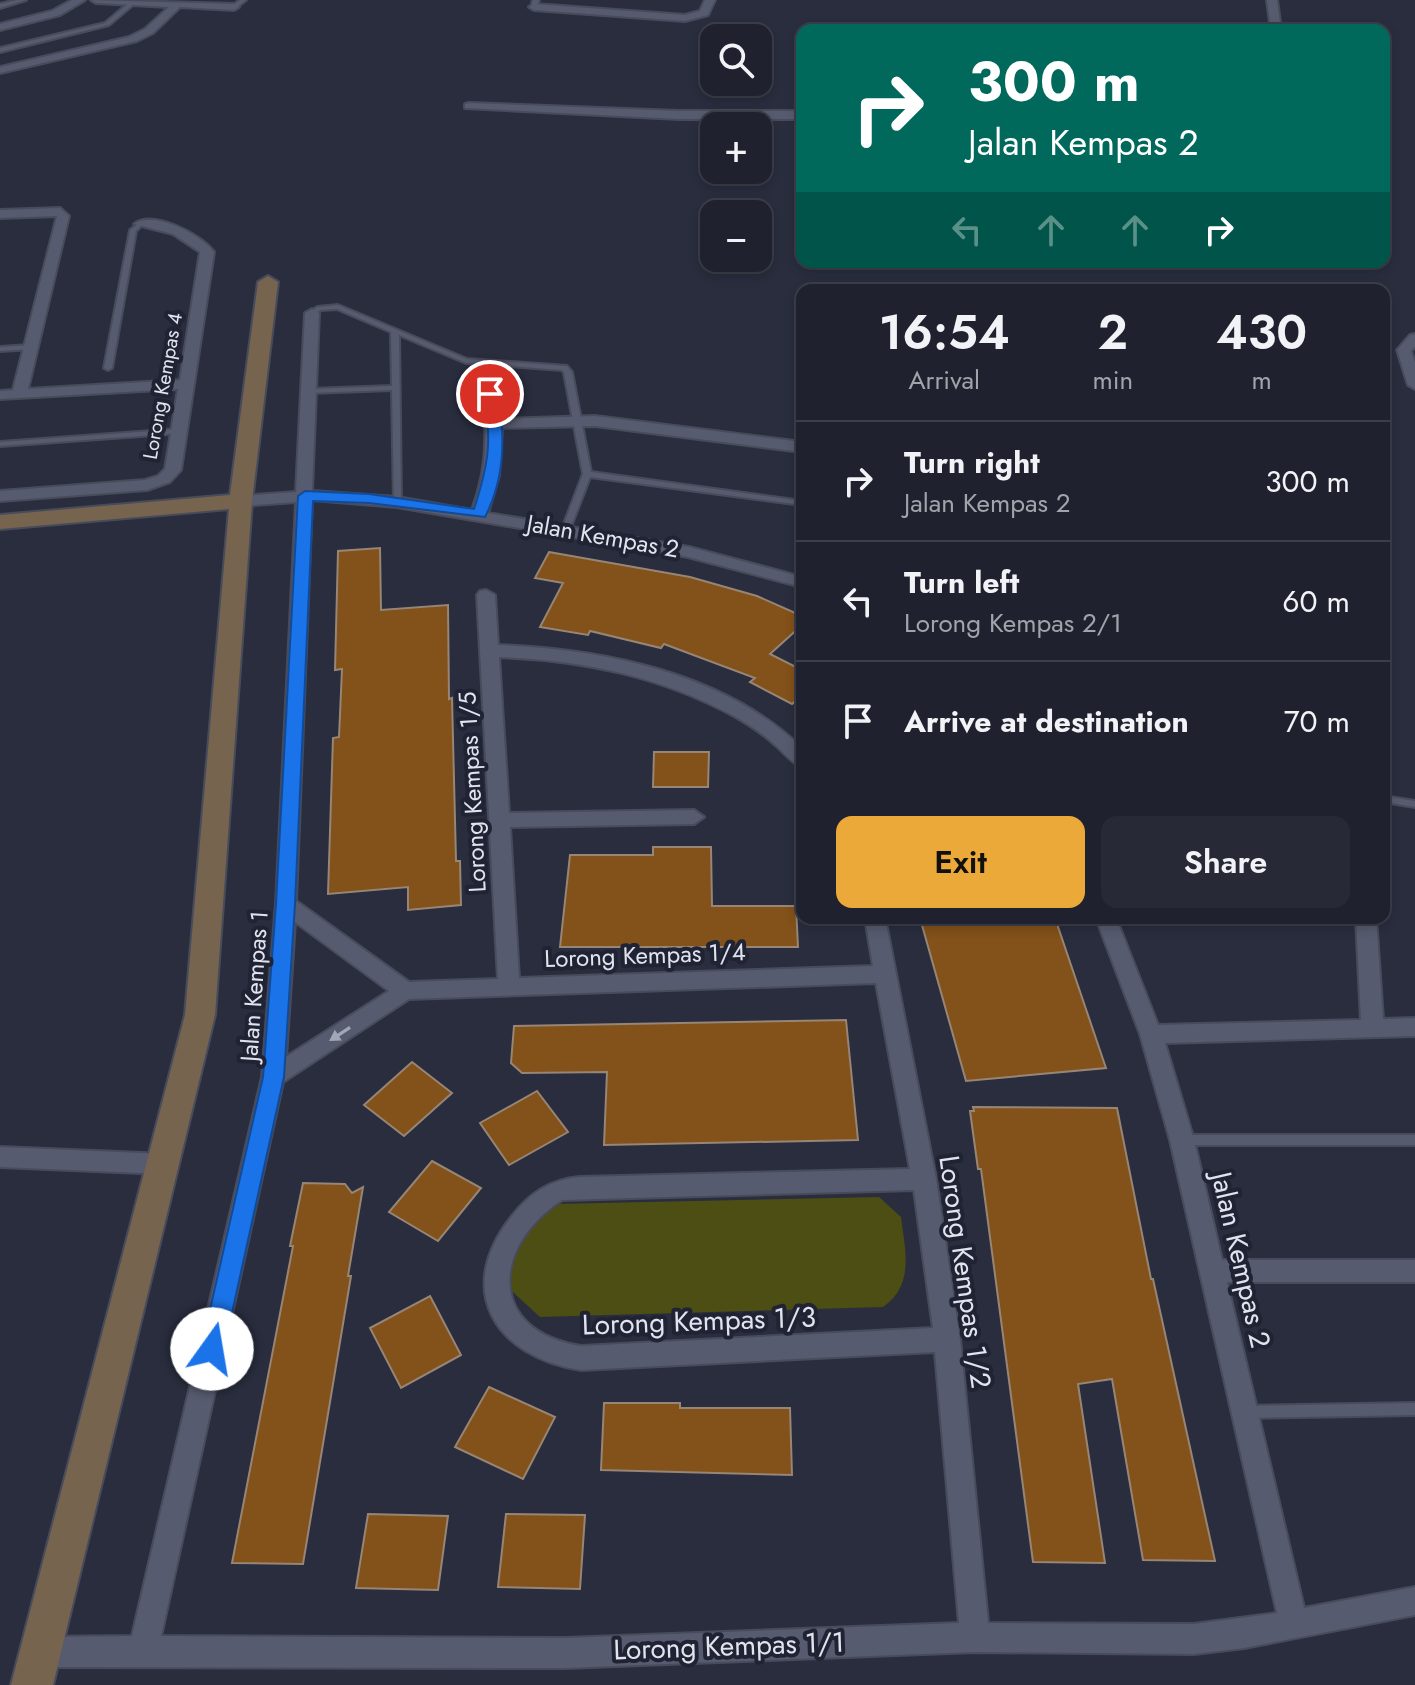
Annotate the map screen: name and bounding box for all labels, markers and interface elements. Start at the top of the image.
map controls [700,24,772,272]
button: search [700,24,772,96]
text: 300 m [968,41,1140,122]
icon: right [836,56,940,160]
button: + [700,112,772,184]
text: Jalan Kempas 2 [968,116,1199,168]
button: − [700,200,772,272]
icon: left [945,208,989,252]
icon: ahead [1029,208,1073,252]
icon: ahead [1113,208,1157,252]
icon: right [1197,208,1241,252]
text: 16:54 [879,298,1010,367]
text: 2 [1098,298,1128,367]
text: 430 [1216,298,1307,367]
street label: Lorong Kempas 4 [136,310,190,462]
pin [456,360,524,428]
text: Arrival [908,361,980,399]
text: min [1092,361,1133,399]
text: m [1251,361,1272,399]
icon: arrive [468,372,512,416]
text: Turn right [904,441,1040,484]
icon: right [836,459,880,503]
text: 300 m [1265,460,1350,503]
text: Jalan Kempas 2 [904,484,1071,522]
street label: Jalan Kempas 2 [521,505,682,567]
text: Turn left [904,561,1019,604]
icon: left [836,579,880,623]
text: 60 m [1282,580,1350,623]
text: Lorong Kempas 2/1 [904,604,1122,642]
street label: Lorong Kempas 1/5 [449,691,495,893]
icon: arrive [836,699,880,743]
text: Arrive at destination [904,700,1189,743]
text: 70 m [1284,700,1350,743]
button: Exit [836,816,1085,908]
button: Share [1101,816,1350,908]
street label: Jalan Kempas 1 [231,909,277,1066]
street label: Lorong Kempas 1/4 [544,934,746,976]
one-way arrow [329,1026,351,1040]
street label: Lorong Kempas 1/2 [928,1153,1002,1391]
street label: Jalan Kempas 2 [1200,1164,1281,1352]
street label: Lorong Kempas 1/3 [581,1296,817,1346]
position arrow [170,1307,254,1391]
street label: Lorong Kempas 1/1 [613,1621,845,1671]

